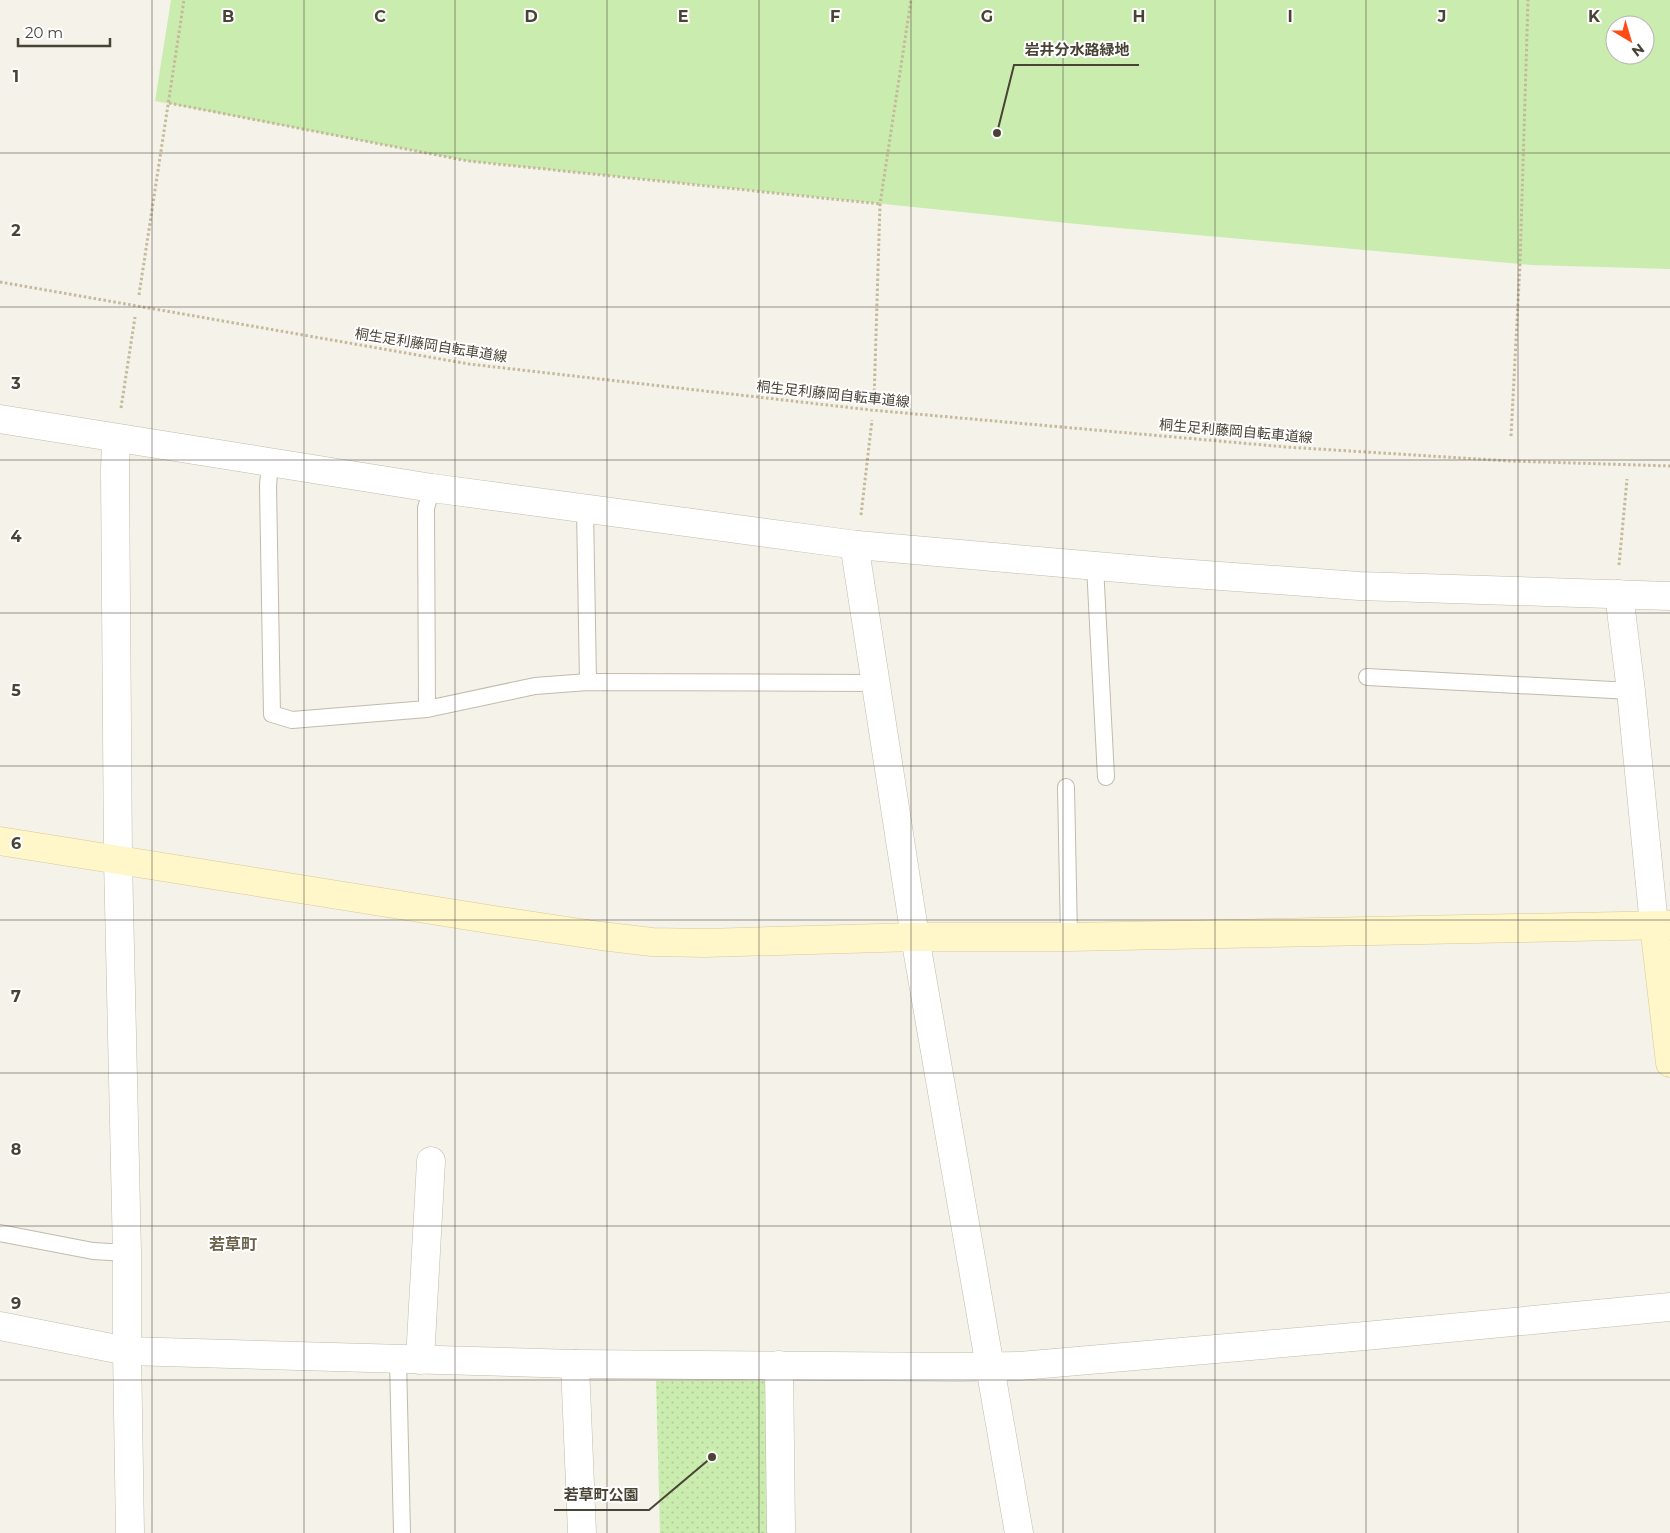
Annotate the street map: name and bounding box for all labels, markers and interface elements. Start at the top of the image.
text: B [222,7,234,26]
text: C [374,7,386,26]
text: D [524,7,538,26]
text: E [678,7,688,26]
text: F [830,7,840,26]
text: G [981,7,993,26]
text: H [1133,7,1145,26]
text: I [1287,7,1293,26]
text: J [1437,7,1446,26]
text: K [1588,7,1601,26]
scale bar [18,15,110,47]
north arrow [1605,15,1655,65]
text: 20 m [25,23,63,42]
callout: 岩井分水路緑地 [1014,35,1139,65]
text: 岩井分水路緑地 [1024,40,1130,59]
text: N [1628,40,1648,61]
text: 1 [13,67,19,86]
text: 2 [11,221,21,240]
street label: 桐生足利藤岡自転車道線 [354,324,508,366]
text: 3 [10,374,21,393]
street label: 桐生足利藤岡自転車道線 [755,377,911,411]
street label: 桐生足利藤岡自転車道線 [1159,415,1313,447]
text: 4 [10,527,22,546]
text: 5 [11,681,21,700]
text: 6 [11,834,21,853]
text: 7 [11,987,21,1006]
text: 8 [11,1140,21,1159]
district label: 若草町 [209,1235,257,1254]
text: 9 [11,1294,21,1313]
callout: 若草町公園 [554,1480,649,1510]
text: 若草町公園 [563,1485,639,1504]

